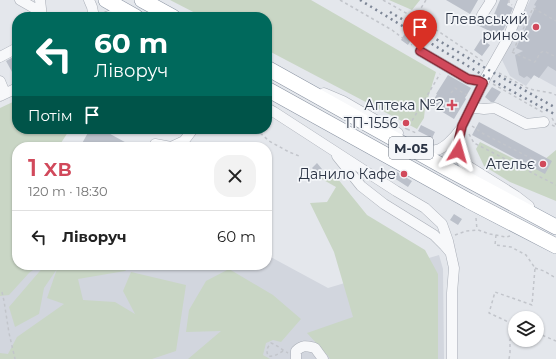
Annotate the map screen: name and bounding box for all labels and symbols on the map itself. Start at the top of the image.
pin [403,10,437,51]
place label: Глеваський ринок [445,10,528,44]
marker: Глеваський ринок [531,22,541,32]
place label: Аптека №2 [364,96,444,114]
marker: Аптека №2 [447,100,457,110]
place label: ТП-1556 [344,114,398,132]
marker: ТП-1556 [401,118,411,128]
position arrow [437,130,479,172]
road number: М-05 [389,137,433,159]
place label: Ательє [486,155,535,173]
marker: Ательє [538,159,548,169]
place label: Данило Кафе [299,165,396,183]
marker: Данило Кафе [399,169,409,179]

